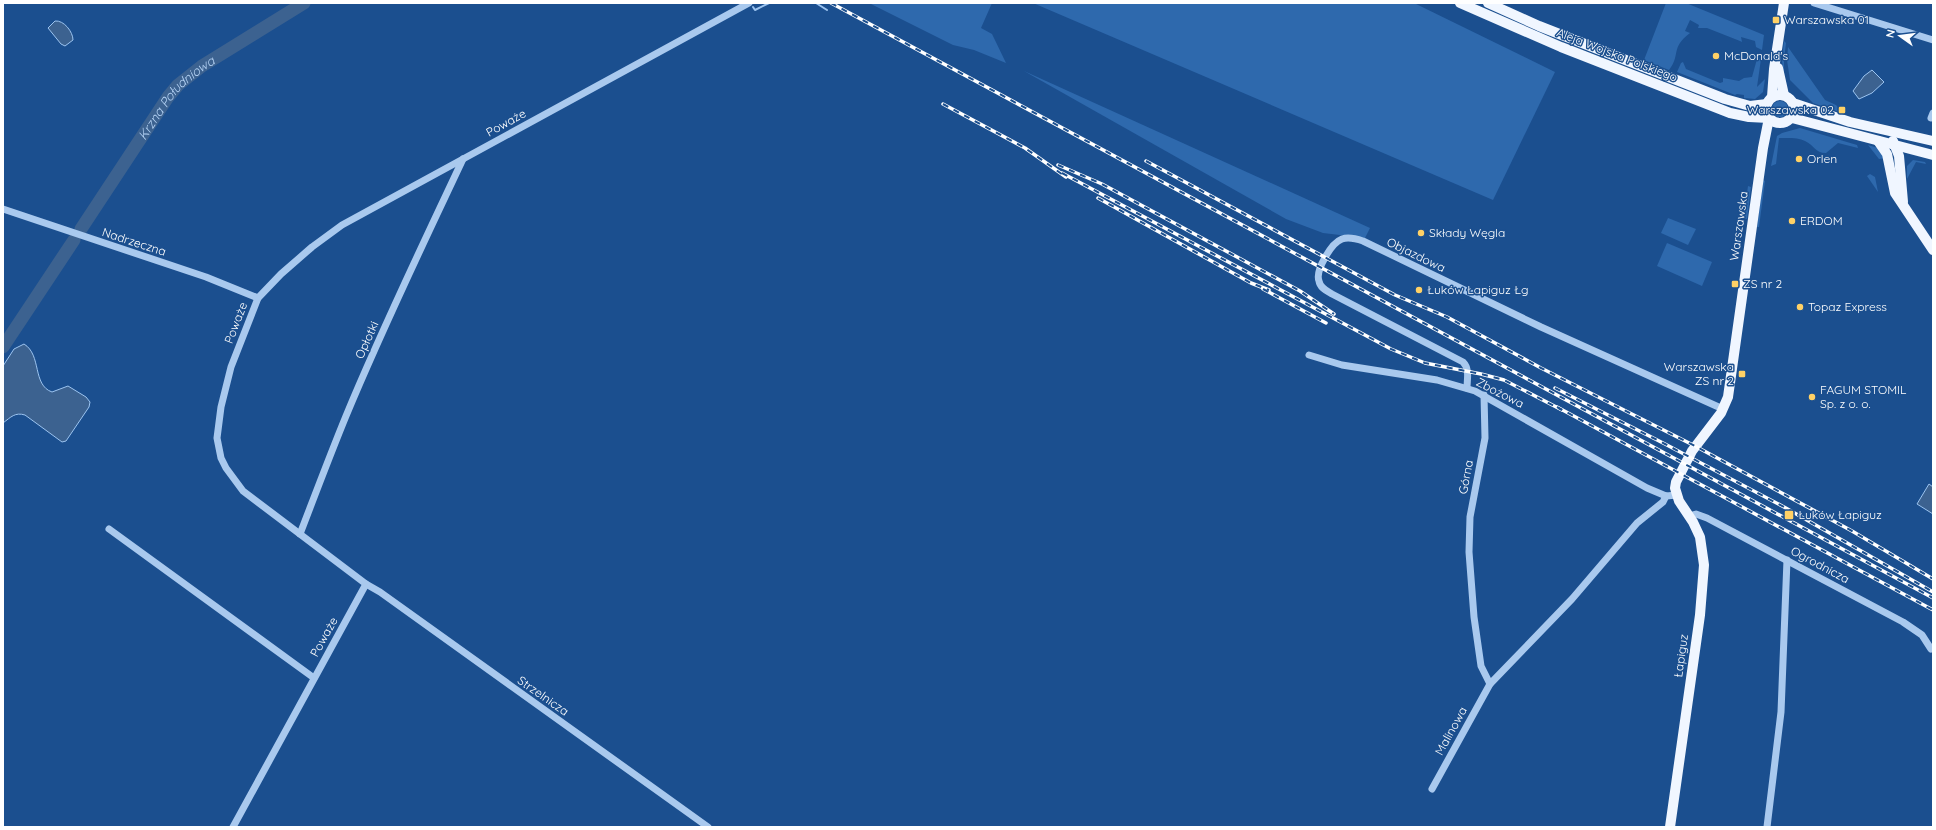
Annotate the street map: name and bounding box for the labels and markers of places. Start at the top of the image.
place label: Warszawska 01 [1784,12,1869,27]
marker: Warszawska 01 [1771,15,1781,25]
place label: McDonald's [1724,48,1789,63]
marker: McDonald's [1711,51,1721,61]
place label: Warszawska 02 [1747,102,1834,117]
marker: Warszawska 02 [1837,105,1847,115]
place label: Orlen [1807,151,1837,166]
marker: Orlen [1794,154,1804,164]
place label: ERDOM [1800,213,1843,228]
marker: ERDOM [1787,216,1797,226]
place label: Składy Węgla [1429,225,1505,240]
marker: Składy Węgla [1416,228,1426,238]
place label: ZS nr 2 [1743,276,1783,291]
marker: ZS nr 2 [1730,279,1740,289]
place label: Łuków Łapiguz Łg [1427,282,1529,297]
marker: Łuków Łapiguz Łg [1414,285,1424,295]
place label: Topaz Express [1808,299,1887,314]
marker: Topaz Express [1795,302,1805,312]
place label: Warszawska ZS nr 2 [1664,359,1734,388]
marker: Warszawska ZS nr 2 [1737,369,1747,379]
place label: FAGUM STOMIL Sp. z o. o. [1820,382,1907,411]
marker: FAGUM STOMIL Sp. z o. o. [1807,392,1817,402]
place label: Łuków Łapiguz [1798,507,1882,522]
marker: Łuków Łapiguz [1783,509,1795,521]

